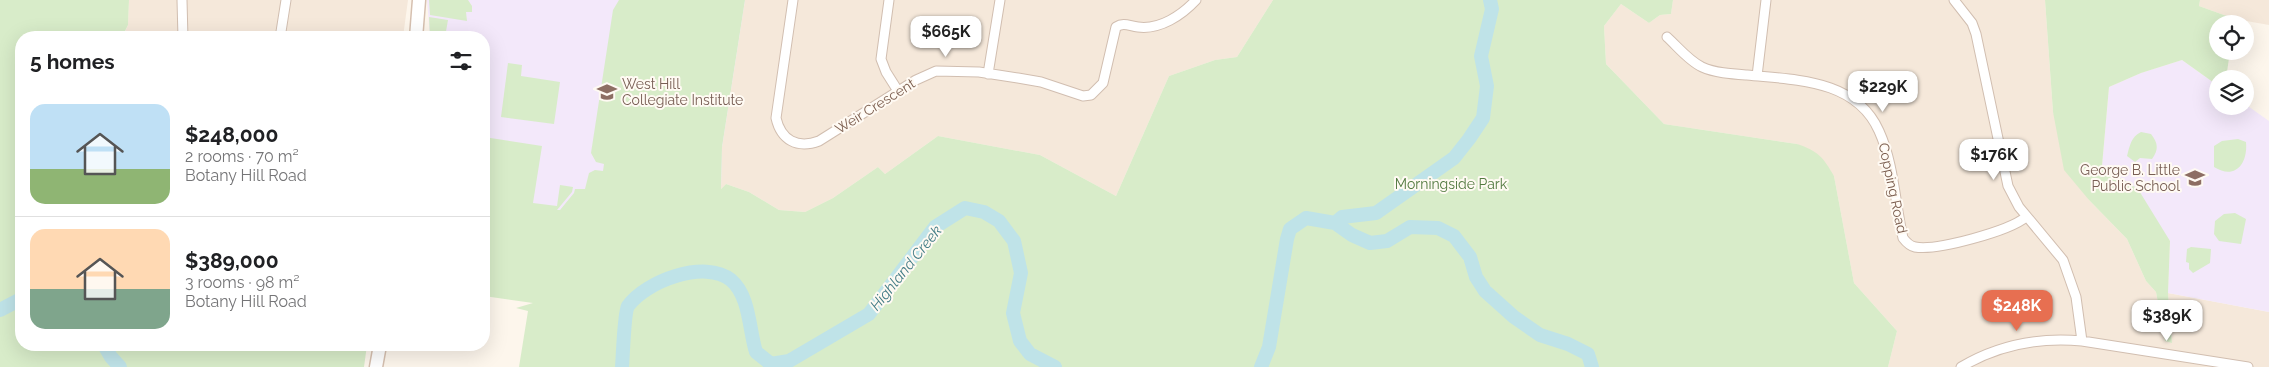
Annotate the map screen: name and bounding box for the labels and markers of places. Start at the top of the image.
pin: $665K [911,15,981,58]
pin: $229K [1848,70,1918,113]
place label: West Hill Collegiate Institute [622,76,743,108]
school or university icon: West Hill Collegiate Institute [596,81,618,103]
pin: $176K [1959,138,2029,181]
place label: George B. Little Public School [2080,162,2180,194]
school or university icon: George B. Little Public School [2184,167,2206,189]
pin: $248K [1982,290,2052,332]
pin: $389K [2132,300,2202,342]

